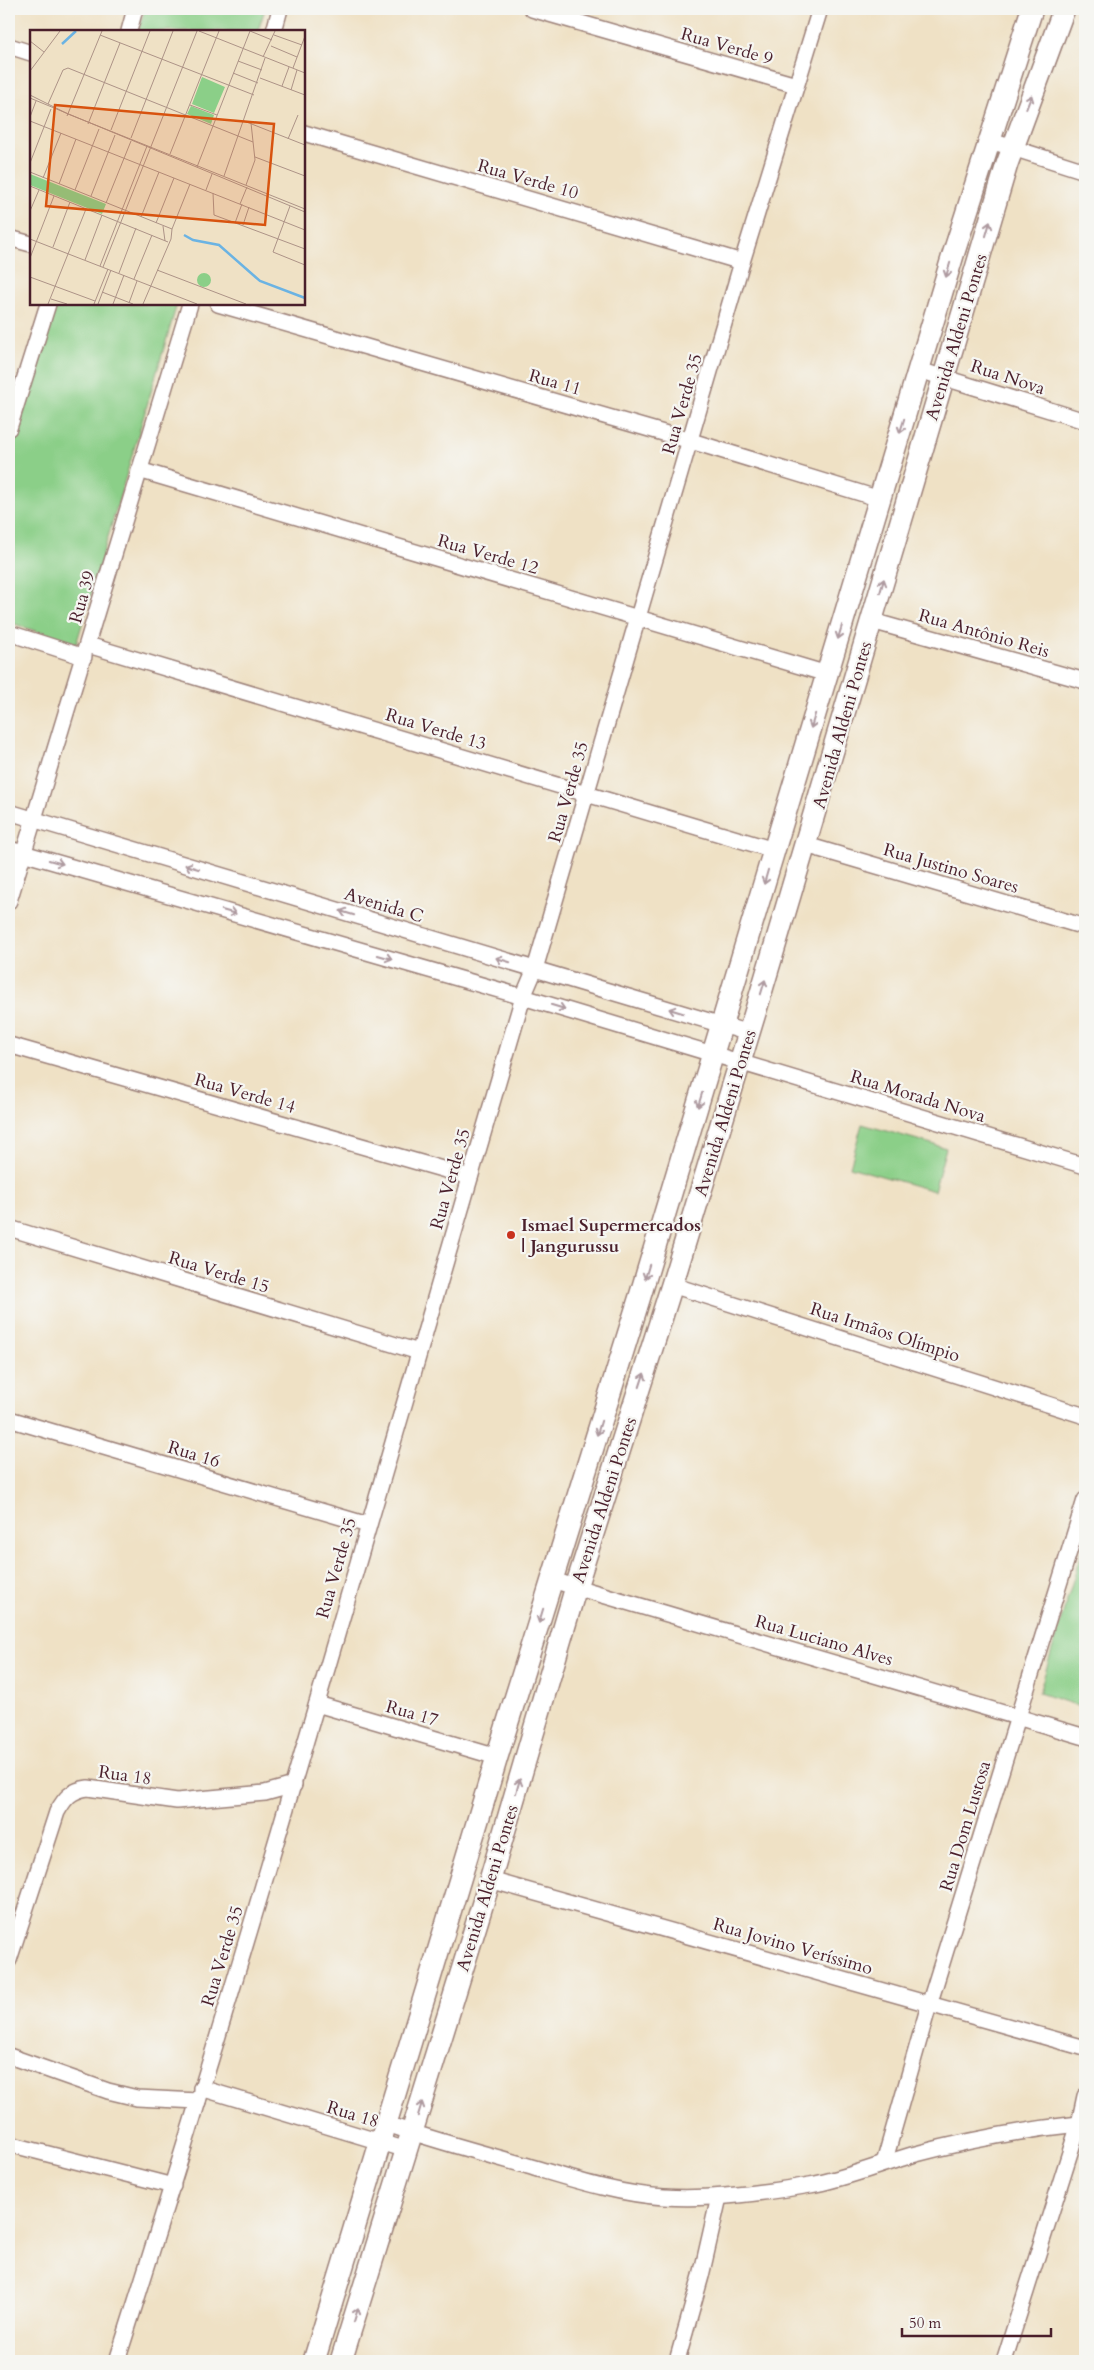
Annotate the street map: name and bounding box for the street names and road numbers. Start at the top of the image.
street label: Rua Verde 9 [678,21,776,72]
street label: Rua Verde 10 [474,153,581,206]
street label: Avenida Aldeni Pontes [919,251,994,424]
street label: Rua Verde 35 [656,351,709,458]
street label: Rua Nova [967,354,1048,401]
street label: Rua 11 [526,363,584,402]
street label: Rua Verde 12 [434,528,541,581]
street label: Rua 39 [63,568,102,626]
street label: Rua Antônio Reis [916,603,1052,664]
street label: Avenida Aldeni Pontes [807,638,878,812]
street label: Rua Verde 13 [382,702,489,757]
street label: Rua Verde 35 [542,739,595,846]
street label: Rua Justino Soares [880,837,1021,900]
street label: Avenida C [341,882,427,929]
street label: Avenida Aldeni Pontes [688,1027,763,1200]
street label: Rua Morada Nova [847,1064,989,1129]
street label: Rua Verde 14 [191,1067,298,1120]
street label: Rua Verde 35 [424,1126,477,1233]
street label: Rua Verde 15 [165,1245,272,1300]
street label: Rua Irmãos Olímpio [807,1296,963,1369]
street label: Avenida Aldeni Pontes [566,1414,643,1586]
street label: Rua 16 [165,1435,223,1474]
street label: Rua Verde 35 [310,1515,363,1622]
street label: Rua Luciano Alves [752,1609,896,1672]
street label: Rua 17 [383,1694,441,1733]
street label: Rua Dom Lustosa [934,1758,997,1895]
street label: Rua 18 [97,1759,153,1792]
street label: Avenida Aldeni Pontes [450,1802,525,1975]
street label: Rua Verde 35 [195,1903,250,2010]
street label: Rua Jovino Veríssimo [710,1912,876,1981]
street label: Rua 18 [324,2095,382,2134]

